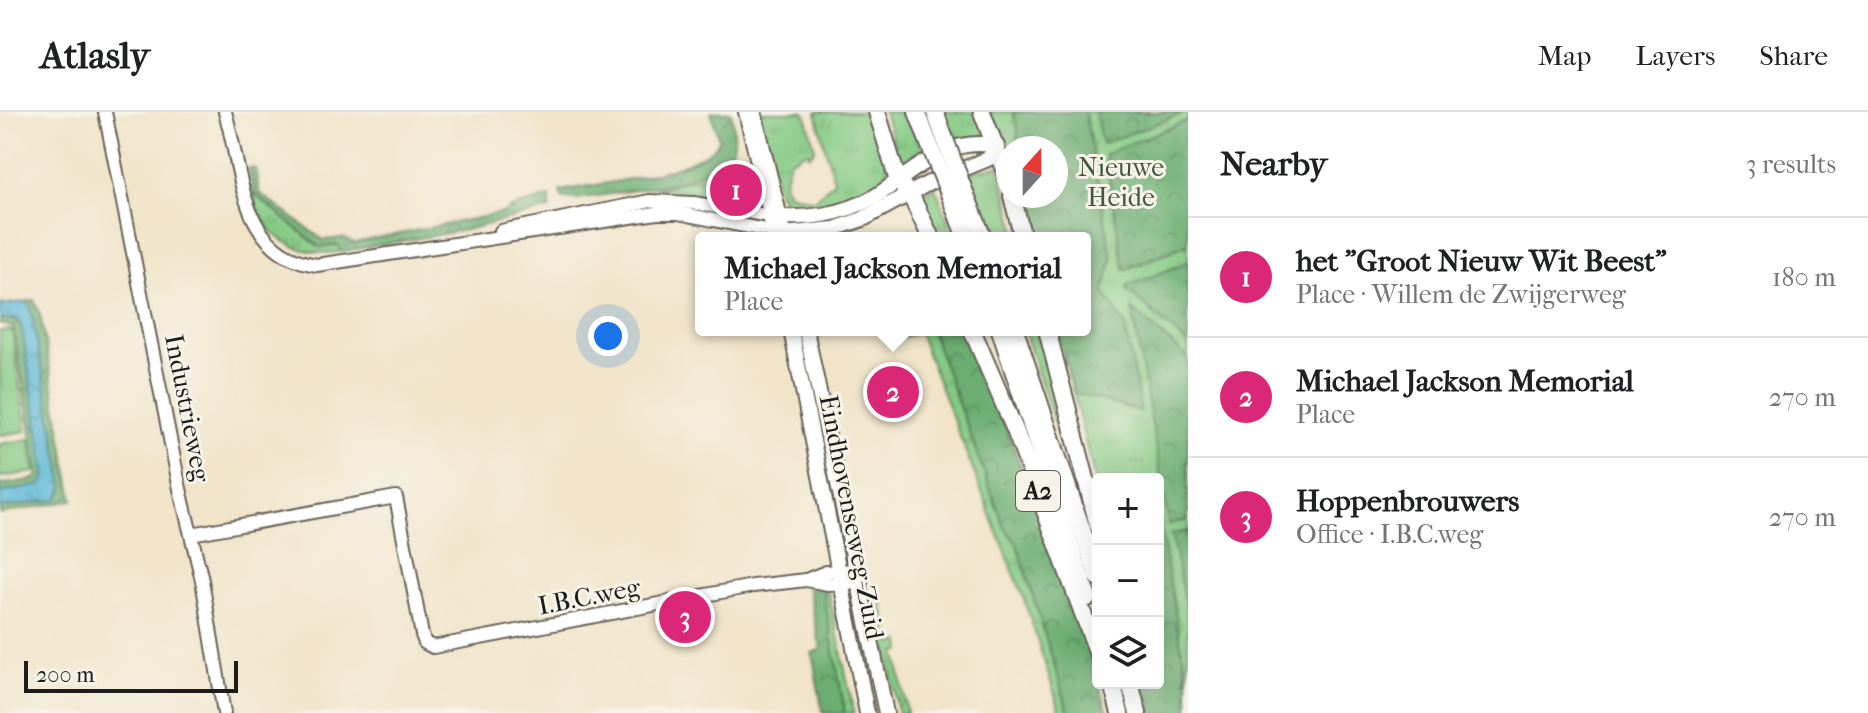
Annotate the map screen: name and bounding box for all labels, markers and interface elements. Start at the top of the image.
text: Atlasly [40,33,150,78]
text: Map [1538,39,1591,72]
text: Layers [1635,39,1715,72]
text: Share [1759,39,1828,72]
north arrow [996,136,1068,208]
text: Nearby [1220,144,1327,184]
text: 3 results [1746,149,1836,180]
park label: Nieuwe Heide [1078,152,1164,213]
pin: 1 [710,160,762,220]
popup [695,232,1091,336]
text: het "Groot Nieuw Wit Beest" [1296,244,1667,279]
text: Michael Jackson Memorial [724,251,1062,286]
text: 1 [1241,262,1251,293]
text: 180 m [1772,262,1836,293]
text: Place · Willem de Zwijgerweg [1296,279,1626,310]
text: Place [724,286,783,317]
your location [588,316,628,356]
street label: Industrieweg [158,332,217,486]
pin: 2 [867,362,919,422]
text: Michael Jackson Memorial [1296,364,1634,399]
text: 2 [1239,382,1253,413]
text: 270 m [1769,382,1836,413]
street label: Eindhovenseweg-Zuid [813,392,891,643]
text: Place [1296,399,1355,430]
road number: A2 [1016,471,1060,511]
map controls [1092,473,1164,689]
button: + [1092,473,1164,545]
text: Hoppenbrouwers [1296,484,1519,519]
text: 3 [1241,502,1251,533]
text: 270 m [1769,502,1836,533]
text: Office · I.B.C.weg [1296,519,1483,550]
button: − [1092,545,1164,617]
street label: I.B.C.weg [536,571,644,622]
pin: 3 [659,587,711,647]
button: layers [1092,617,1164,689]
scale bar [24,657,238,693]
text: 200 m [36,662,95,688]

